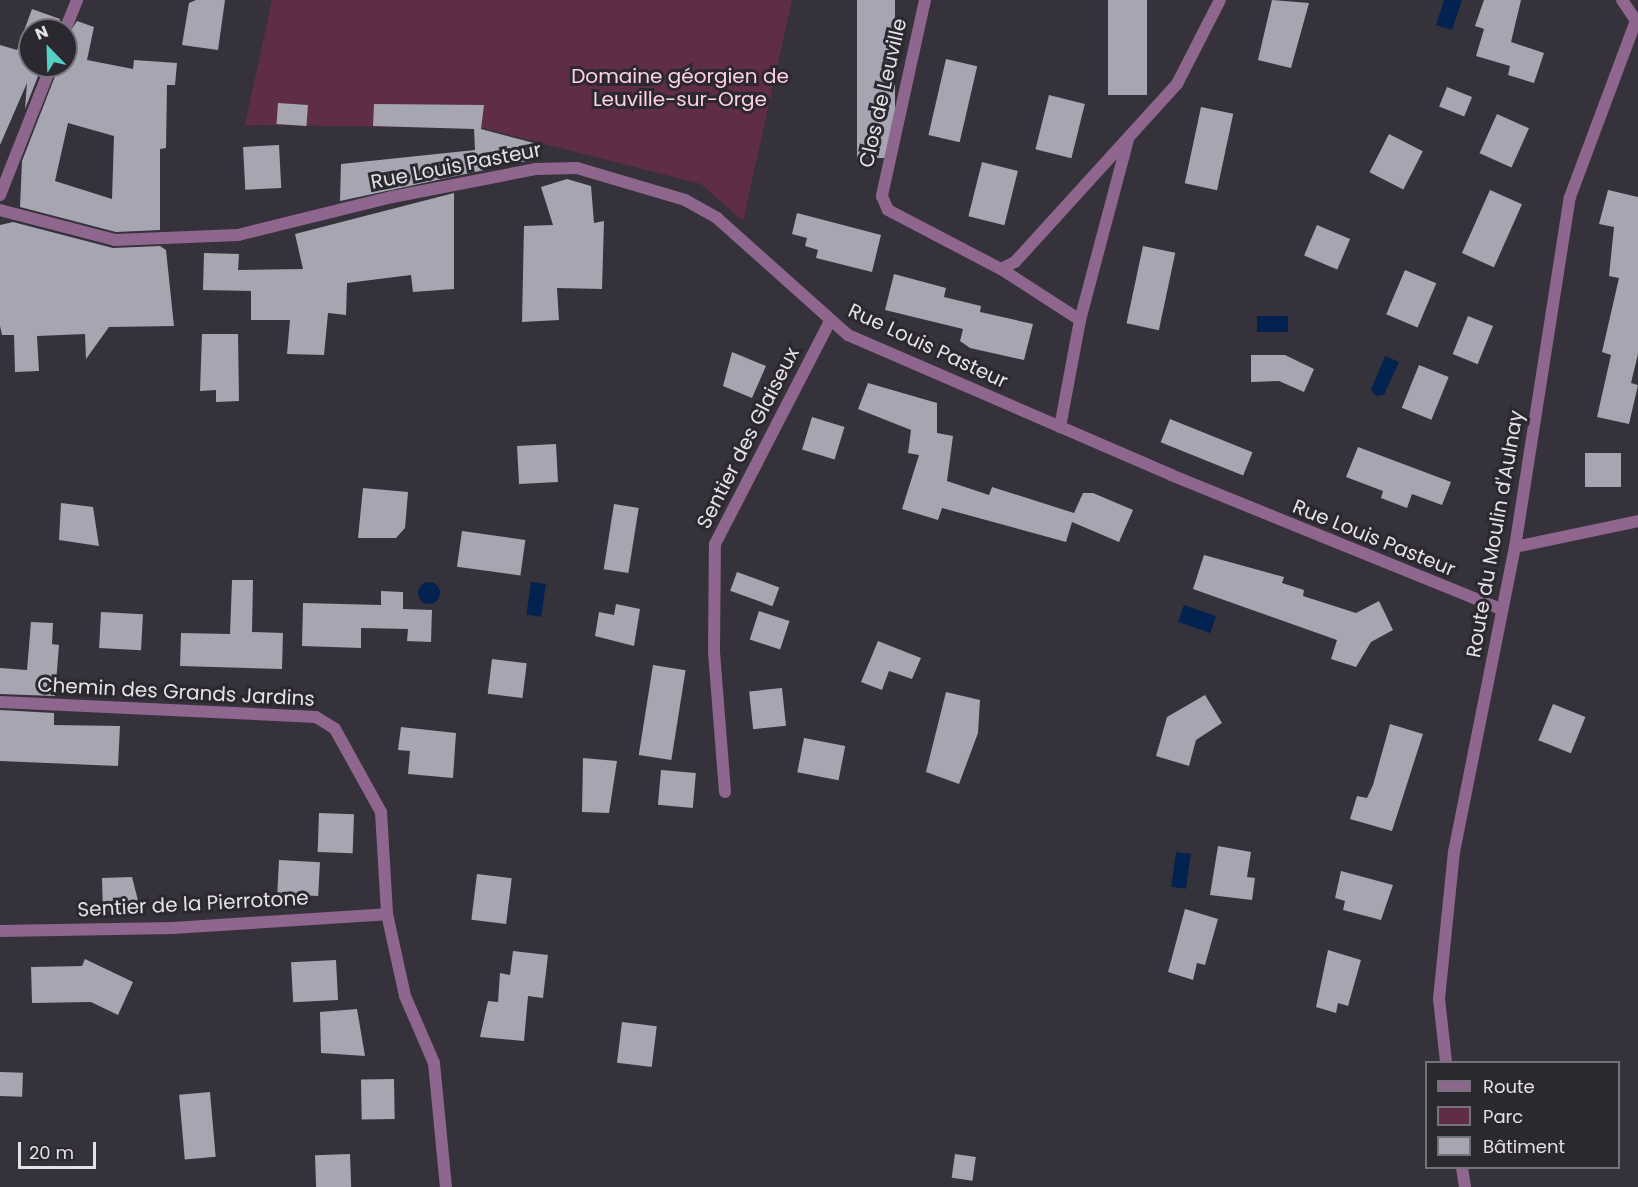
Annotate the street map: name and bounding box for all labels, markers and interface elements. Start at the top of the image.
street label: Clos de Leuville [854,16,912,170]
north arrow [18,18,78,78]
text: N [32,20,52,46]
park label: Domaine géorgien de Leuville-sur-Orge [571,64,789,111]
street label: Rue Louis Pasteur [369,138,543,194]
street label: Rue Louis Pasteur [844,299,1012,393]
street label: Sentier des Glaiseux [692,343,804,533]
street label: Route du Moulin d'Aulnay [1461,408,1529,660]
street label: Rue Louis Pasteur [1289,494,1459,582]
street label: Chemin des Grands Jardins [37,673,315,711]
street label: Sentier de la Pierrotone [77,886,309,922]
legend [1425,1061,1620,1169]
text: Route [1483,1074,1535,1099]
text: Parc [1483,1104,1523,1129]
scale bar [21,1130,99,1168]
text: Bâtiment [1483,1134,1565,1159]
text: 20 m [29,1140,74,1165]

